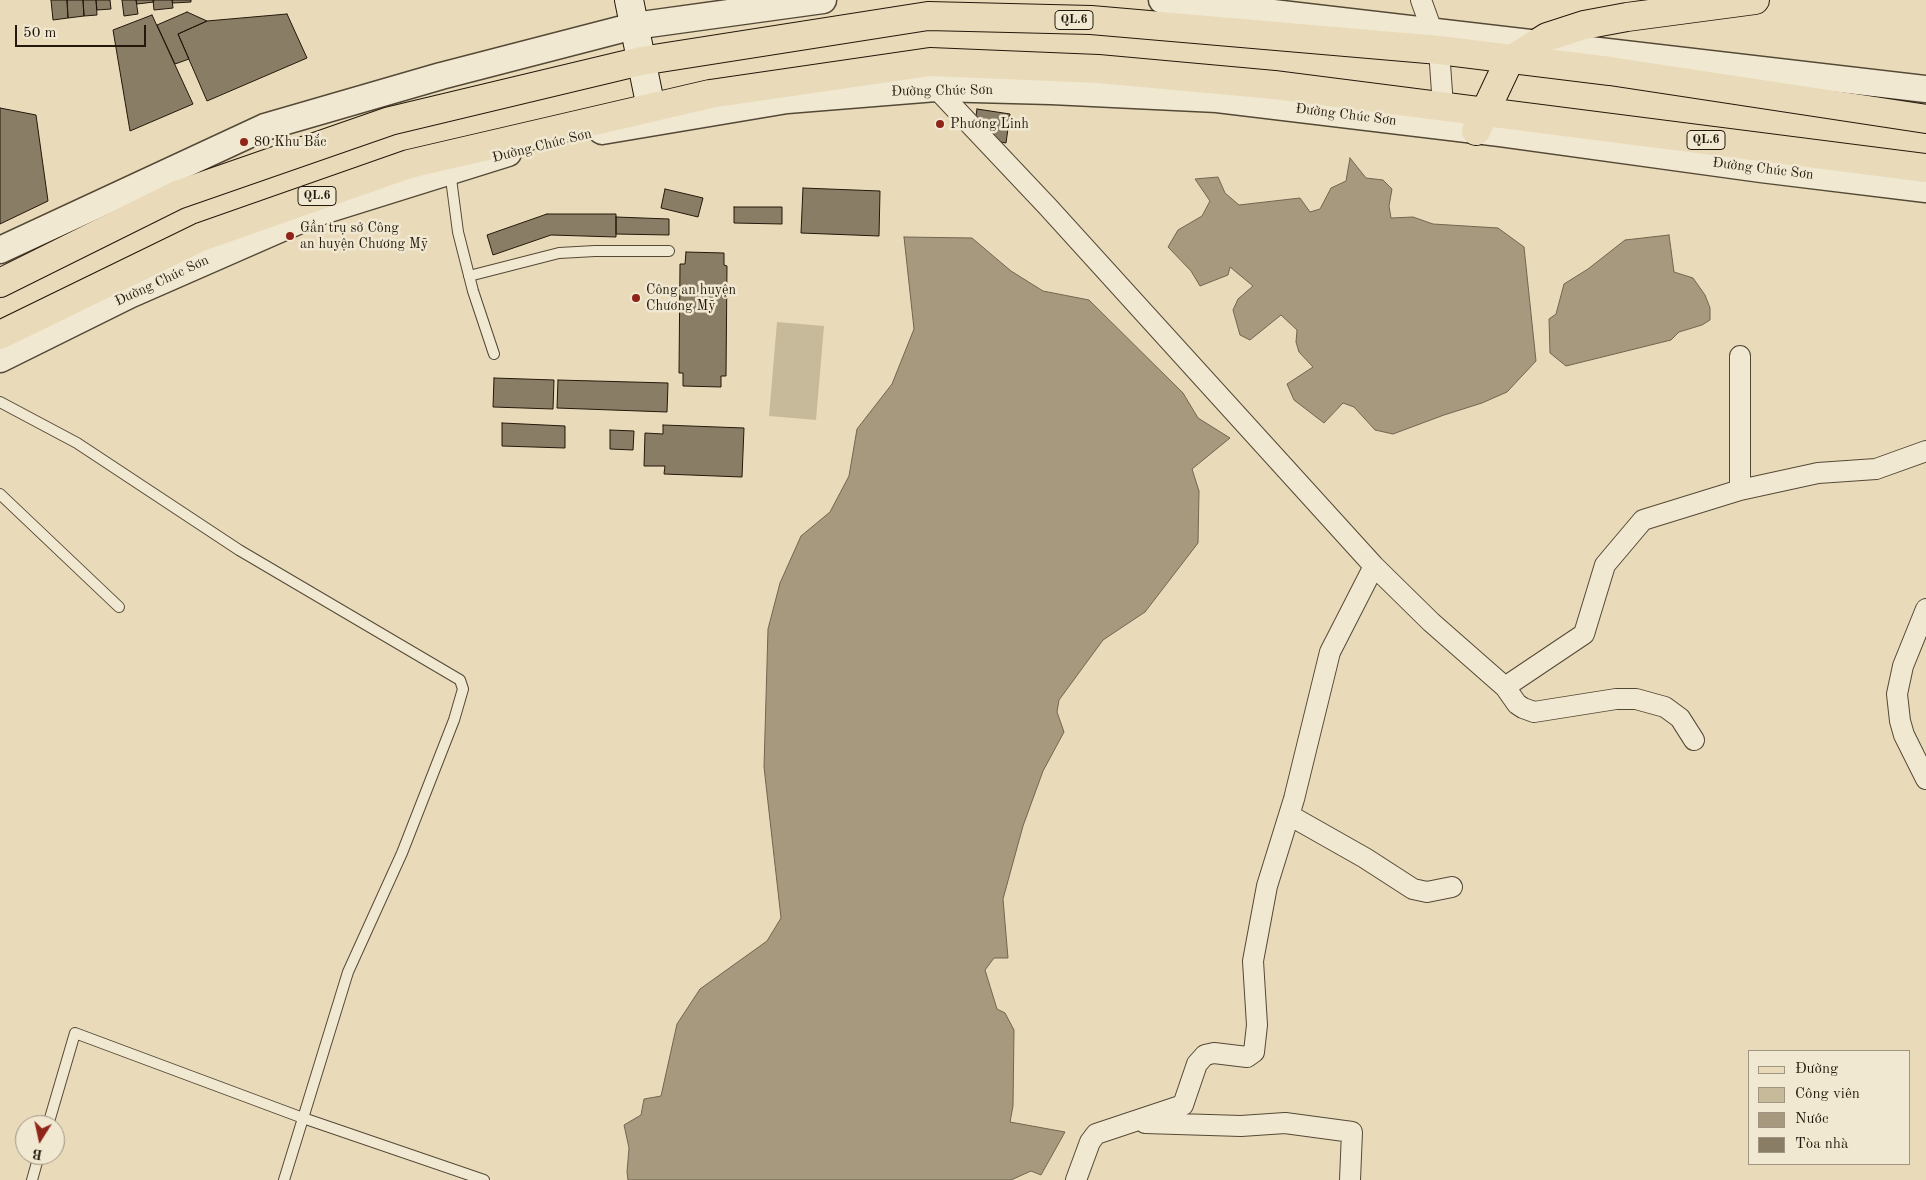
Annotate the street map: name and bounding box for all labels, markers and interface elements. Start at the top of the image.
road number: QL.6 [1055,10,1093,30]
scale bar [18,15,149,47]
text: 50 m [23,26,57,41]
street label: Đường Chúc Sơn [891,82,993,100]
street label: Đường Chúc Sơn [1294,100,1398,130]
place label: Phương Linh [950,116,1029,132]
marker: Phương Linh [934,118,946,130]
street label: Đường Chúc Sơn [491,126,593,166]
road number: QL.6 [1687,130,1725,150]
place label: 80 Khu Bắc [254,134,326,150]
marker: 80 Khu Bắc [238,136,250,148]
street label: Đường Chúc Sơn [1711,154,1815,184]
road number: QL.6 [298,187,336,206]
place label: Gần trụ sở Công an huyện Chương Mỹ [300,220,428,252]
marker: Gần trụ sở Công an huyện Chương Mỹ [284,230,296,242]
street label: Đường Chúc Sơn [112,252,212,310]
place label: Công an huyện Chương Mỹ [646,282,736,314]
marker: Công an huyện Chương Mỹ [630,292,642,304]
legend [1748,1050,1911,1165]
text: Đường [1795,1062,1838,1077]
text: Công viên [1795,1087,1860,1102]
text: Nước [1795,1112,1829,1127]
north arrow [15,1115,65,1165]
text: Tòa nhà [1795,1137,1848,1152]
text: B [31,1146,44,1162]

